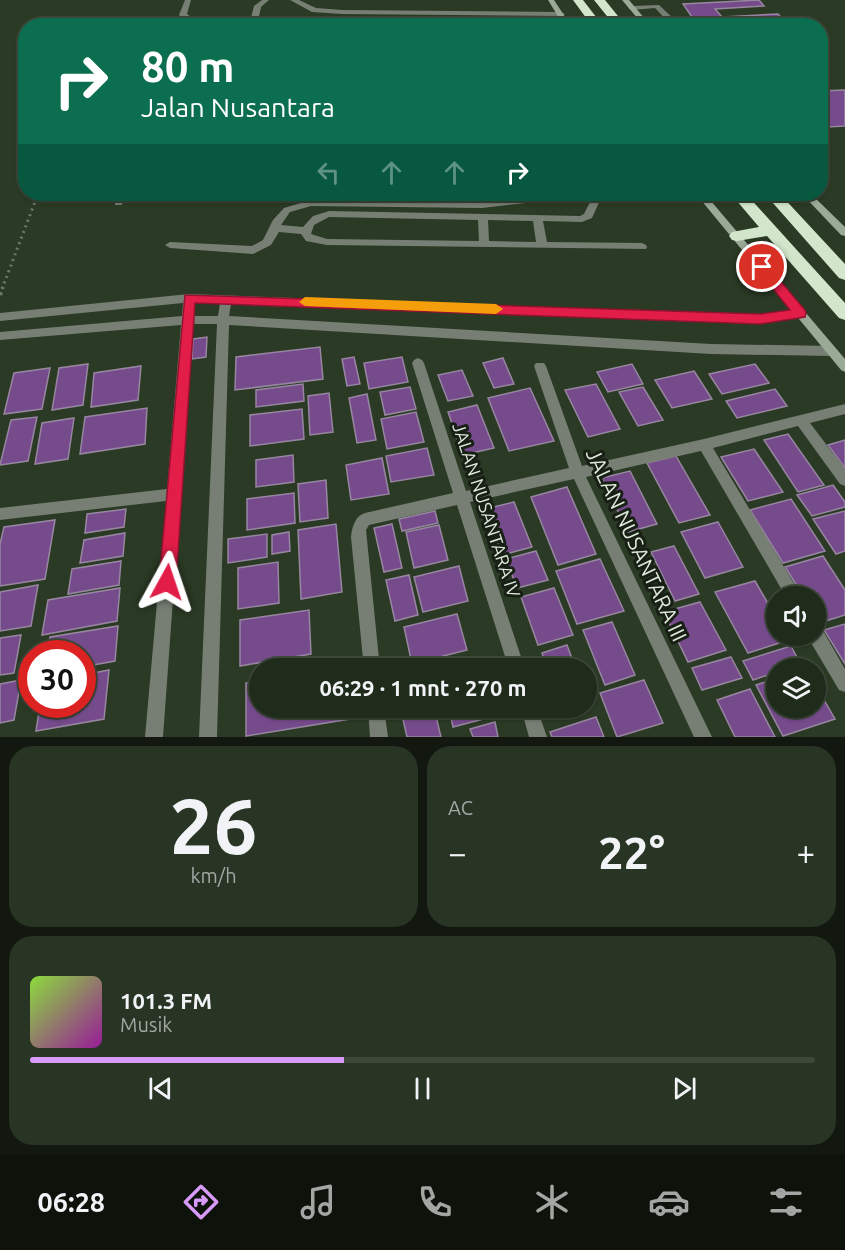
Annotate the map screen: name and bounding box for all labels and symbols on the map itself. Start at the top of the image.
pin [736,241,787,292]
street label: JALAN NUSANTARA IV [449,420,525,600]
street label: JALAN NUSANTARA III [582,444,692,645]
position arrow [135,550,199,614]
speed limit sign: 30 [18,640,96,718]

